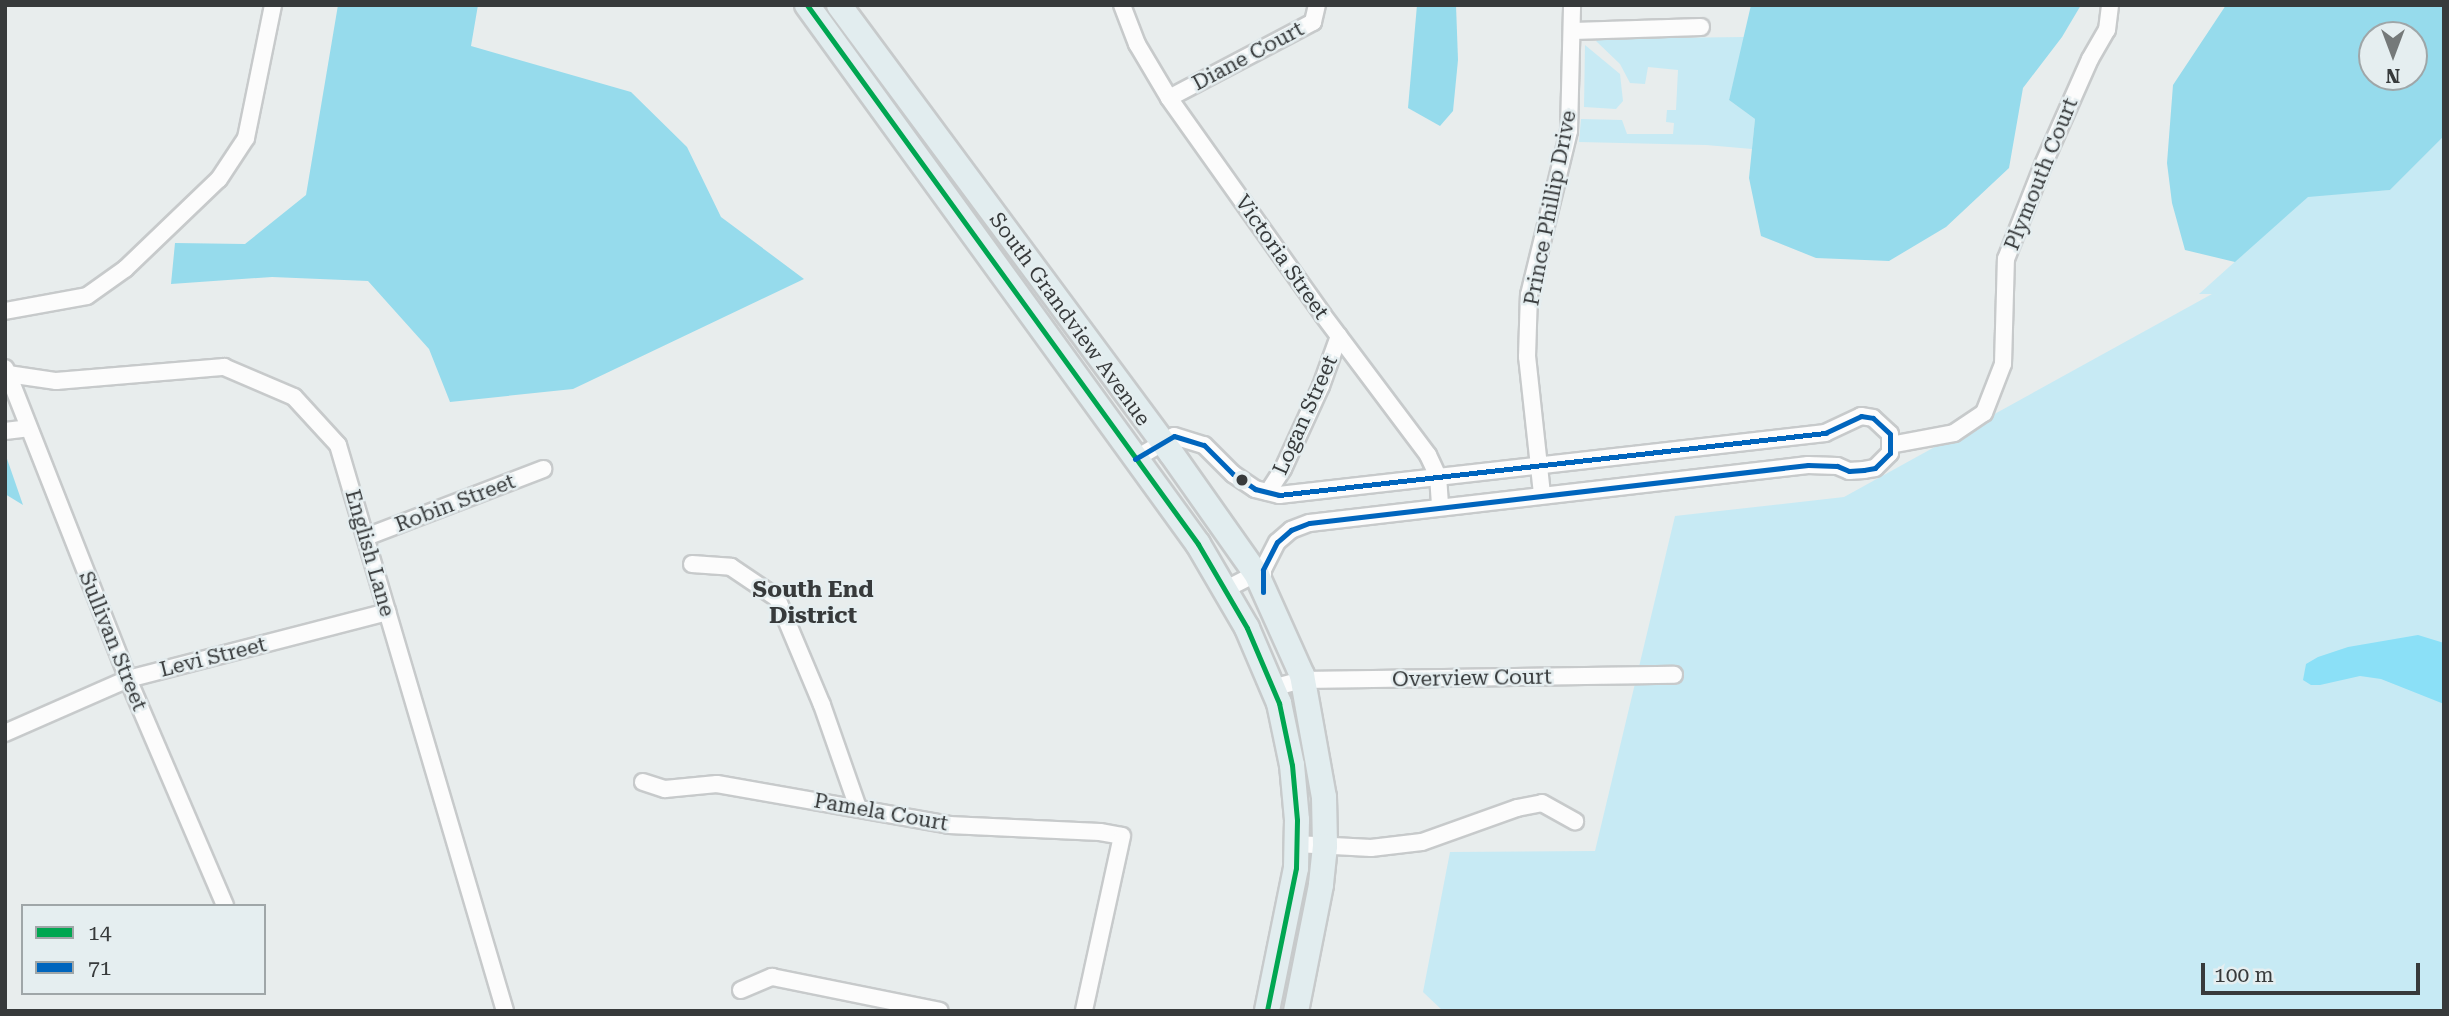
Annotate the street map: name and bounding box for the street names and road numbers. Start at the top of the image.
street label: Diane Court [1188,16,1308,96]
street label: Plymouth Court [1999,94,2083,254]
street label: Prince Phillip Drive [1519,108,1581,308]
street label: Victoria Street [1230,190,1334,324]
street label: South Grandview Avenue [984,207,1156,431]
street label: Logan Street [1267,351,1343,479]
street label: Robin Street [391,469,519,537]
street label: English Lane [340,487,400,619]
street label: Sullivan Street [74,568,152,714]
street label: Levi Street [157,632,269,682]
street label: Overview Court [1392,664,1552,692]
street label: Pamela Court [812,788,950,836]

